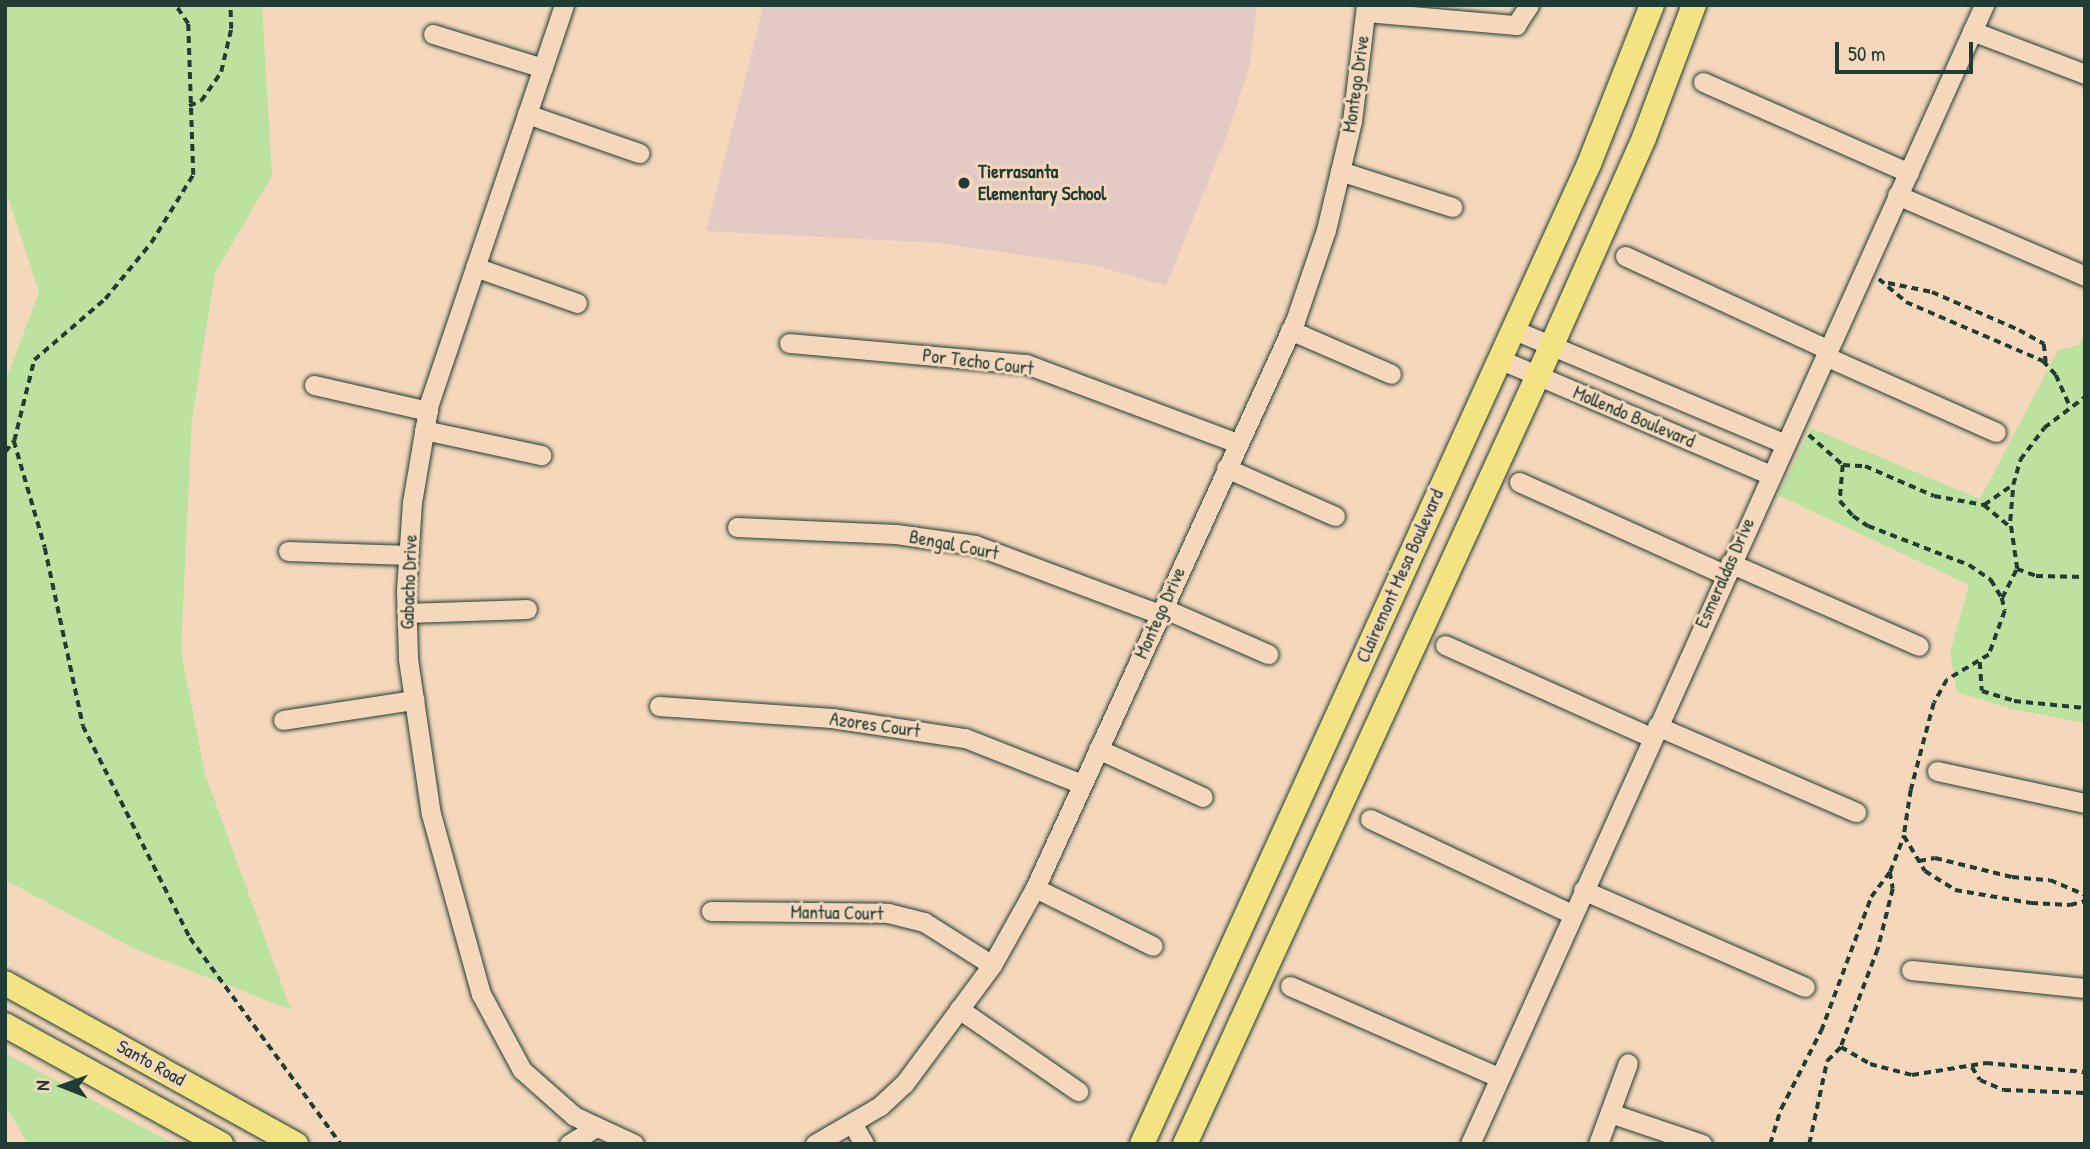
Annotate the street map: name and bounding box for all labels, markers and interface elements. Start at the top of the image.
scale bar [1838,28,1976,72]
street label: Montego Drive [1338,34,1374,134]
text: 50 m [1848,39,1885,68]
place label: Tierrasanta Elementary School [978,161,1106,205]
marker: Tierrasanta Elementary School [956,175,972,191]
street label: Por Techo Court [921,344,1035,380]
street label: Mollendo Boulevard [1570,381,1698,453]
street label: Clairemont Mesa Boulevard [1351,486,1449,666]
street label: Esmeraldas Drive [1691,514,1759,632]
street label: Bengal Court [907,525,1001,565]
street label: Gabacho Drive [396,534,422,630]
street label: Montego Drive [1130,564,1190,662]
street label: Azores Court [828,707,922,743]
street label: Mantua Court [790,901,884,925]
street label: Santo Road [113,1035,189,1091]
north arrow [28,1051,98,1121]
text: N [29,1080,55,1091]

